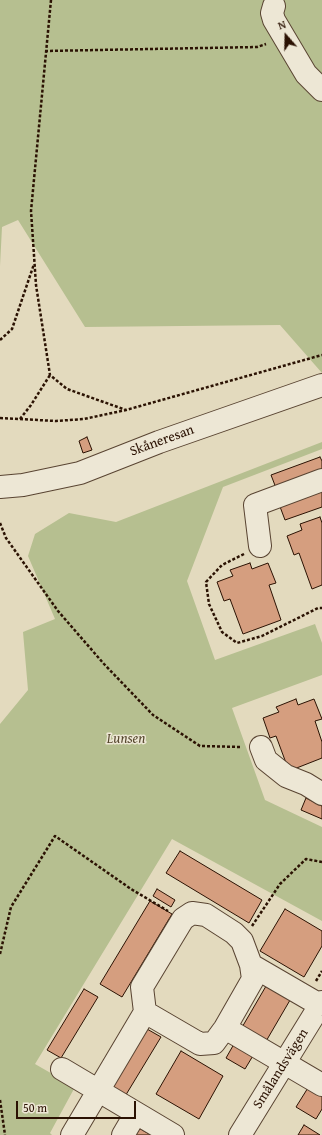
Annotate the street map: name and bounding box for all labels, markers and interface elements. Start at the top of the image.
north arrow [266,16,306,56]
text: N [276,16,288,34]
street label: Skåneresan [128,422,196,460]
park label: Lunsen [107,731,145,747]
street label: Smålandsvägen [250,1026,312,1112]
scale bar [18,1093,138,1119]
text: 50 m [23,1099,47,1116]

